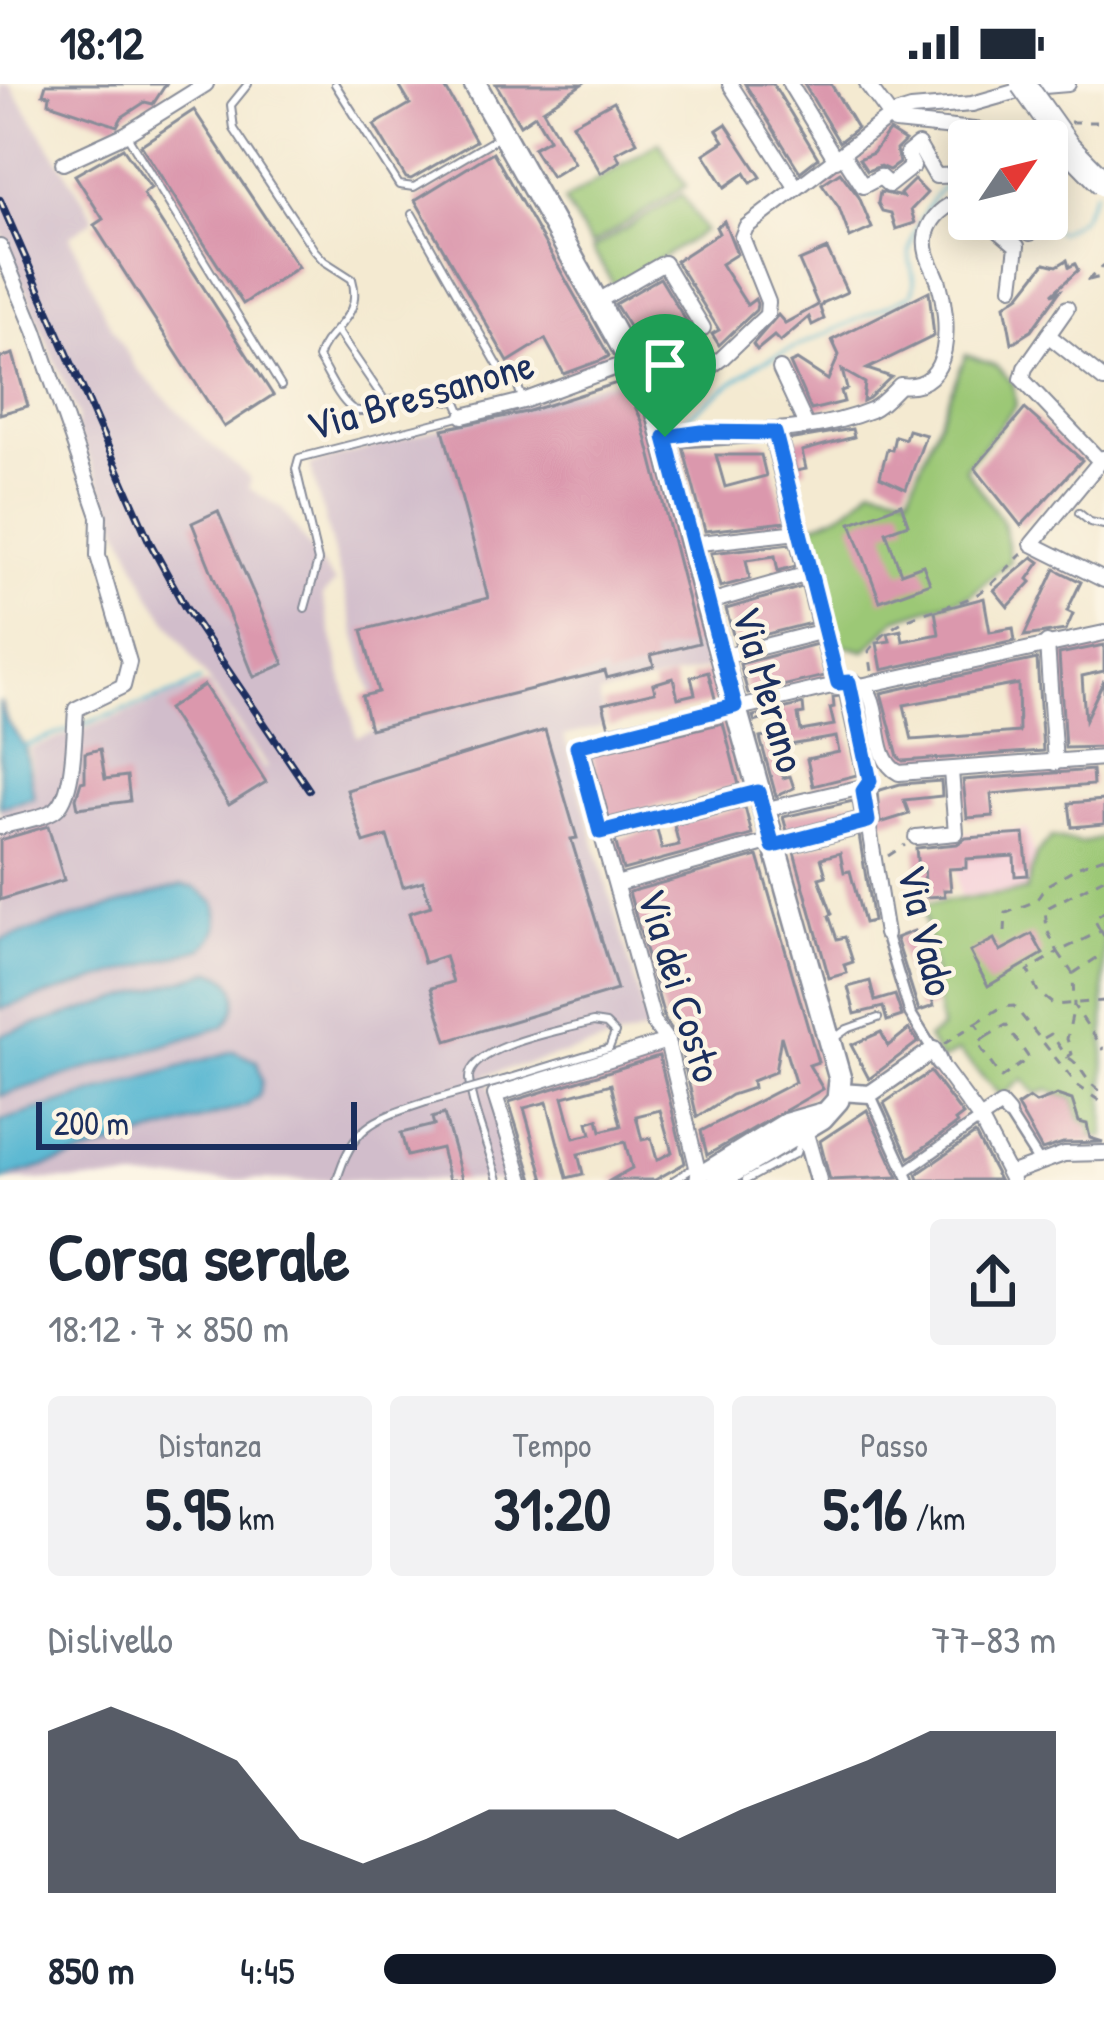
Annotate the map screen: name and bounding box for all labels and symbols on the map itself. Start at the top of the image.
north arrow [948,120,1068,240]
pin [614,314,716,437]
street label: Via Bressanone [300,334,540,454]
street label: Via Merano [719,600,821,778]
street label: Via Vado [884,859,970,1001]
street label: Via dei Costo [625,882,737,1088]
scale bar [36,1096,357,1149]

